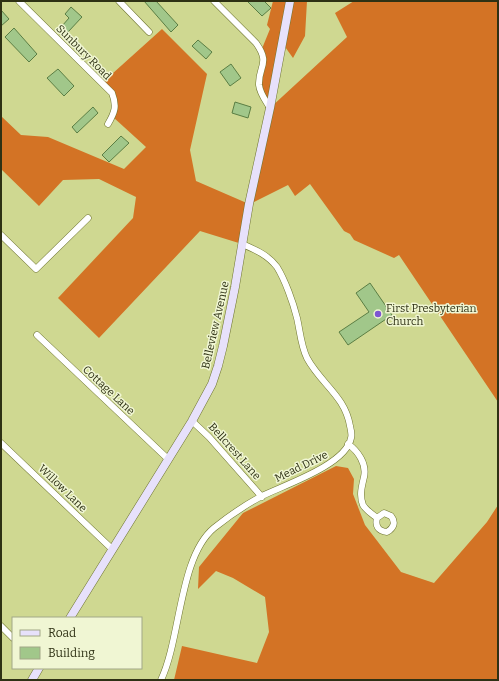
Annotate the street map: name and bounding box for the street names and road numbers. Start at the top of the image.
street label: Sunbury Road [53,22,114,83]
street label: Belleview Avenue [199,280,232,370]
street label: Cottage Lane [80,363,137,418]
street label: Bellcrest Lane [206,420,263,482]
street label: Mead Drive [273,448,330,485]
street label: Willow Lane [36,462,90,515]

